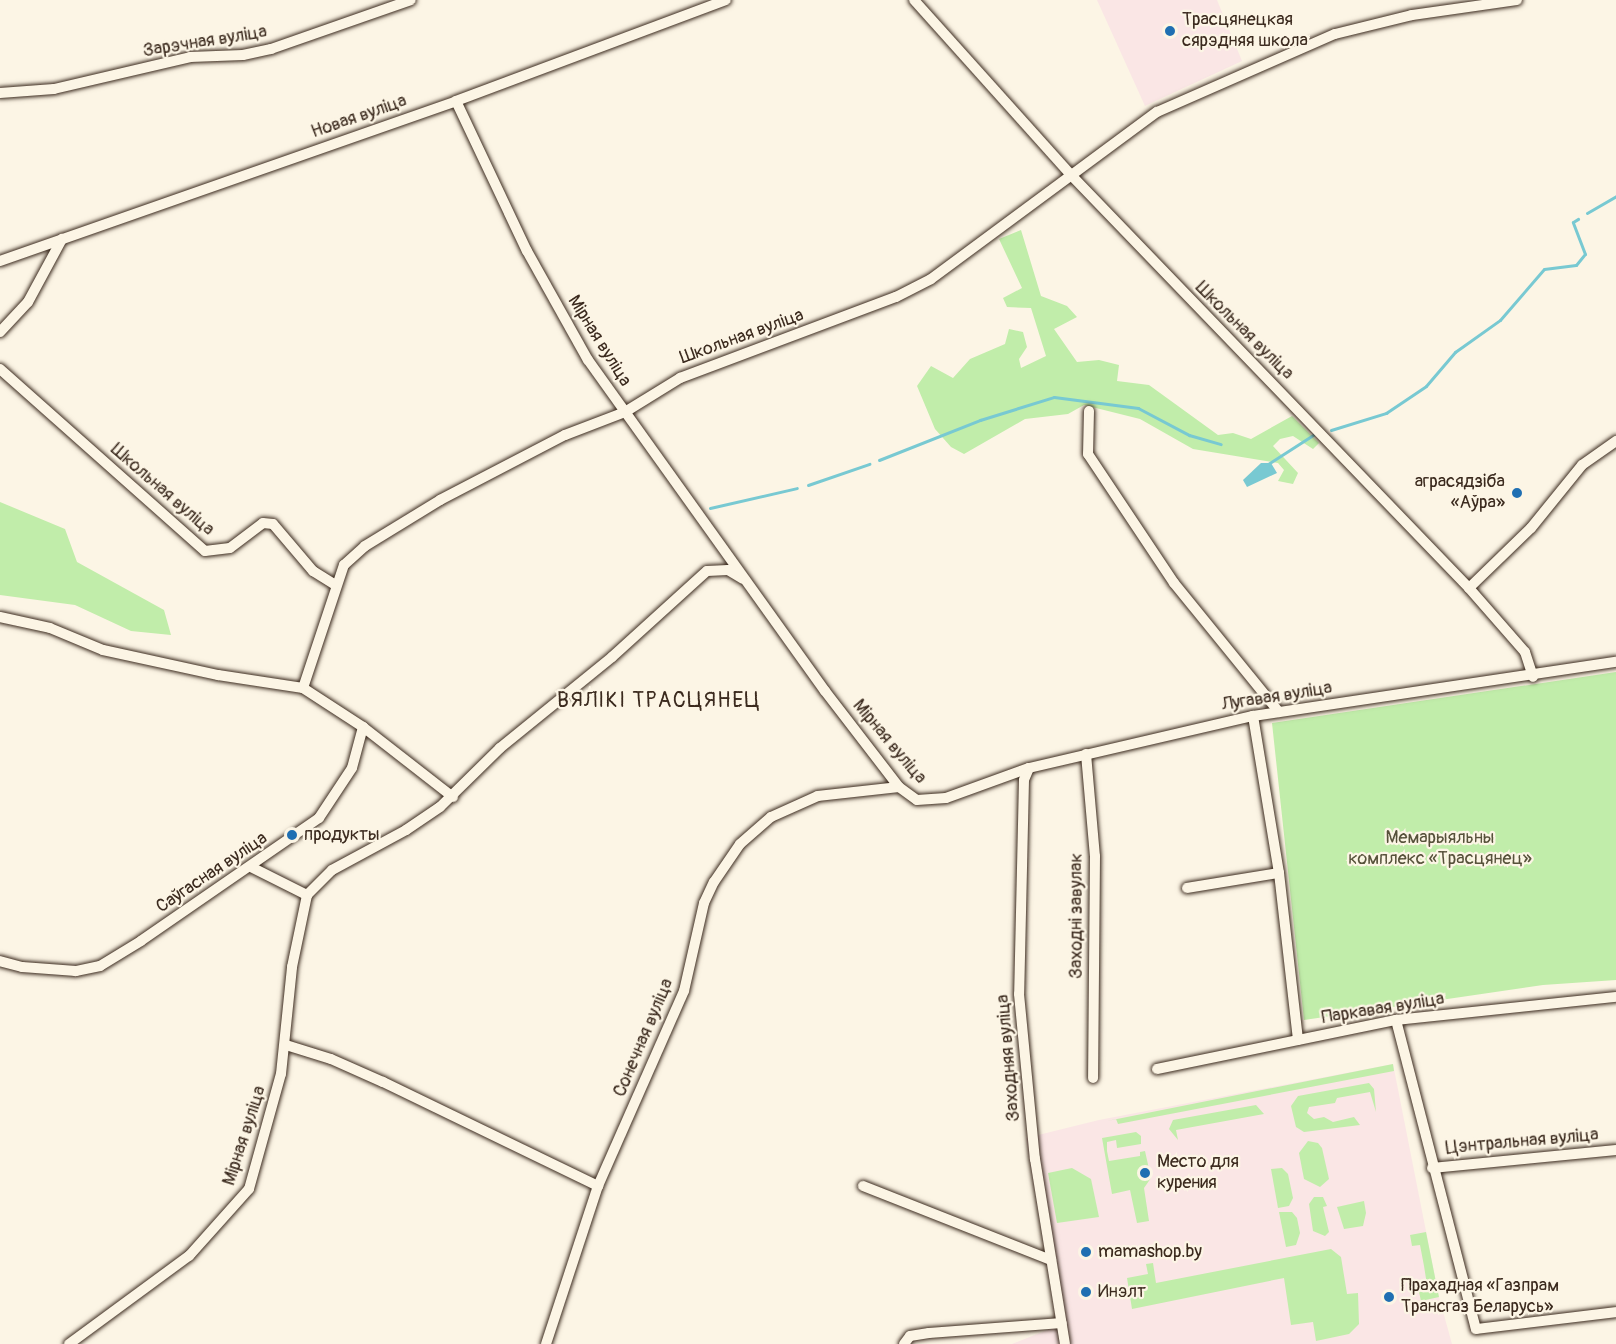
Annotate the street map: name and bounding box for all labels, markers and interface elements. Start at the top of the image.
place label: Трасцянецкая сярэдняя школа [1182,10,1308,52]
street label: Зарэчная вуліца [142,22,268,62]
marker: Трасцянецкая сярэдняя школа [1163,24,1177,38]
street label: Новая вуліца [308,91,410,143]
street label: Школьная вуліца [1190,277,1298,385]
street label: Мірная вуліца [562,291,636,391]
street label: Школьная вуліца [677,305,807,369]
street label: Школьная вуліца [106,439,218,541]
place label: аграсядзіба «Аўра» [1415,472,1505,514]
marker: аграсядзіба «Аўра» [1510,486,1524,500]
street label: Лугавая вуліца [1220,678,1334,716]
district label: ВЯЛІКІ ТРАСЦЯНЕЦ [557,688,761,714]
street label: Мірная вуліца [848,696,930,788]
place label: продукты [304,824,380,846]
street label: Саўгасная вуліца [152,828,272,918]
marker: продукты [285,828,299,842]
park label: Мемарыяльны комплекс «Трасцянец» [1348,828,1532,870]
street label: Заходні завулак [1066,853,1088,979]
street label: Сонечная вуліца [609,976,679,1100]
street label: Паркавая вуліца [1320,989,1446,1029]
street label: Заходняя вуліца [993,994,1025,1122]
street label: Мірная вуліца [219,1084,271,1188]
street label: Цэнтральная вуліца [1445,1125,1599,1159]
place label: Место для курения [1157,1152,1239,1194]
marker: Место для курения [1138,1166,1152,1180]
place label: mamashop.by [1098,1241,1202,1263]
marker: mamashop.by [1079,1245,1093,1259]
place label: Прахадная «Газпрам Трансгаз Беларусь» [1401,1276,1559,1318]
place label: Инэлт [1098,1281,1146,1303]
marker: Инэлт [1079,1285,1093,1299]
marker: Прахадная «Газпрам Трансгаз Беларусь» [1382,1290,1396,1304]

